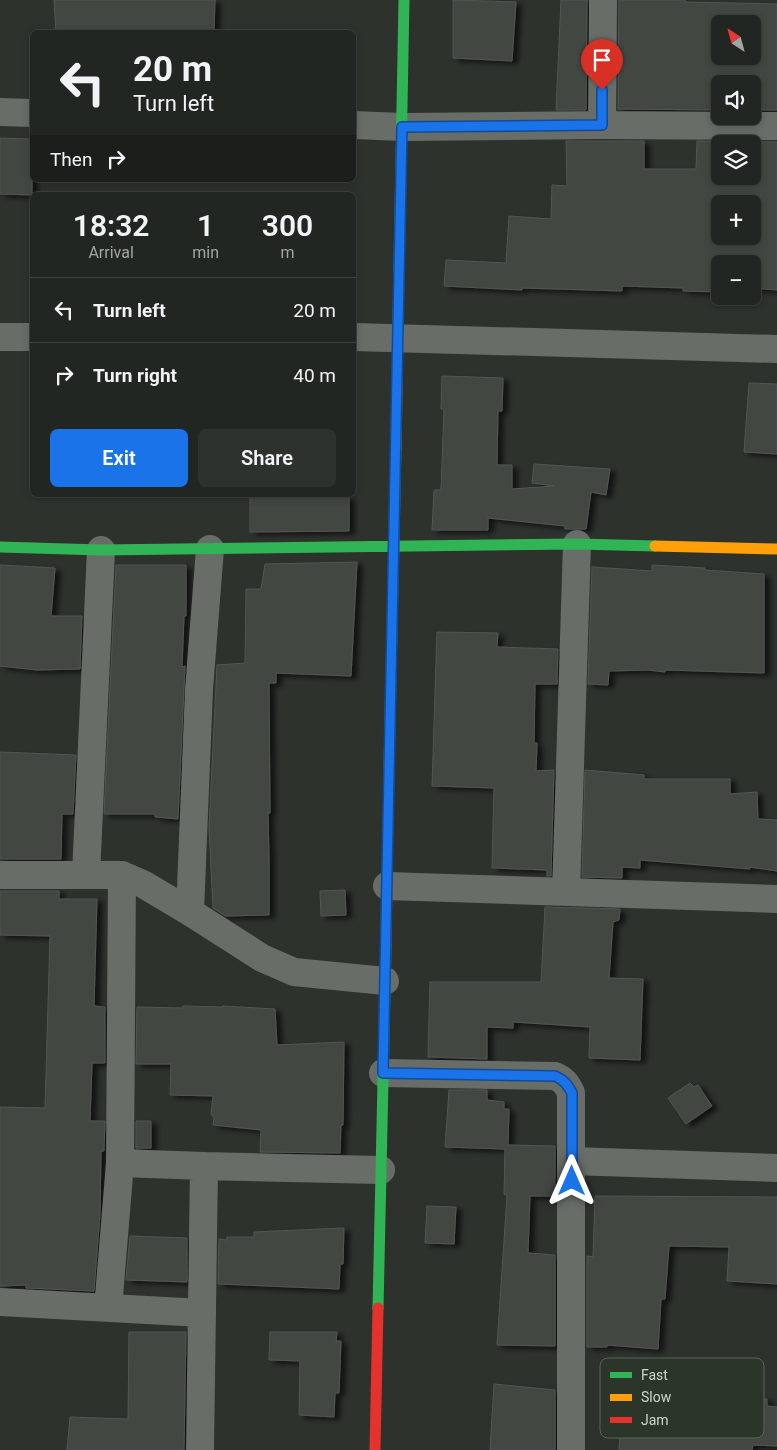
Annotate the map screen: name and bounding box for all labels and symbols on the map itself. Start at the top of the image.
north arrow [711,15,761,65]
pin [581,39,623,90]
position arrow [545,1154,597,1206]
legend [600,1358,764,1438]
text: Fast [641,1367,668,1383]
text: Slow [641,1389,672,1405]
text: Jam [641,1412,669,1428]

